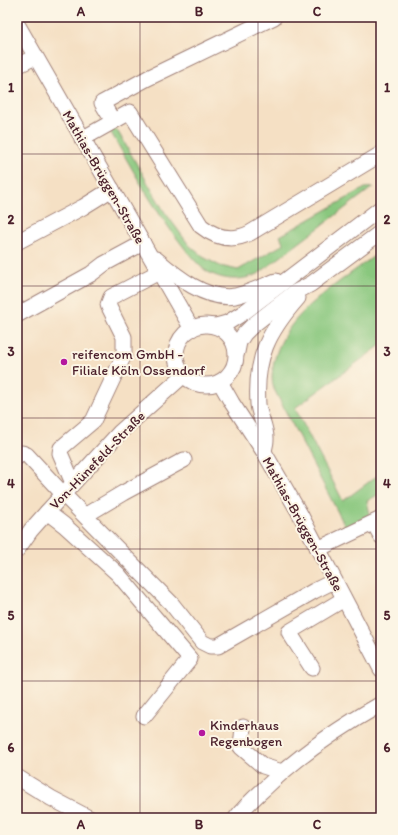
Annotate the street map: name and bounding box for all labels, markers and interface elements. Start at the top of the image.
text: A [76,4,86,19]
text: B [195,4,204,19]
text: C [313,4,322,19]
text: 1 [8,80,14,95]
text: 1 [384,80,390,95]
street label: Mathias-Brüggen-Straße [58,108,149,247]
text: 2 [8,212,15,227]
text: 2 [384,212,391,227]
text: 3 [7,344,15,359]
text: 3 [383,344,391,359]
place label: reifencom GmbH - Filiale Köln Ossendorf [72,346,206,379]
marker: reifencom GmbH - Filiale Köln Ossendorf [59,357,69,367]
street label: Von-Hünefeld-Straße [46,407,149,513]
street label: Mathias-Brüggen-Straße [258,454,347,595]
text: 4 [7,476,15,491]
text: 4 [383,476,391,491]
text: 5 [8,608,15,623]
text: 5 [384,608,391,623]
place label: Kinderhaus Regenbogen [210,717,283,750]
marker: Kinderhaus Regenbogen [197,728,207,738]
text: 6 [8,740,15,755]
text: 6 [384,740,391,755]
text: A [76,817,86,832]
text: B [195,817,204,832]
text: C [313,817,322,832]

